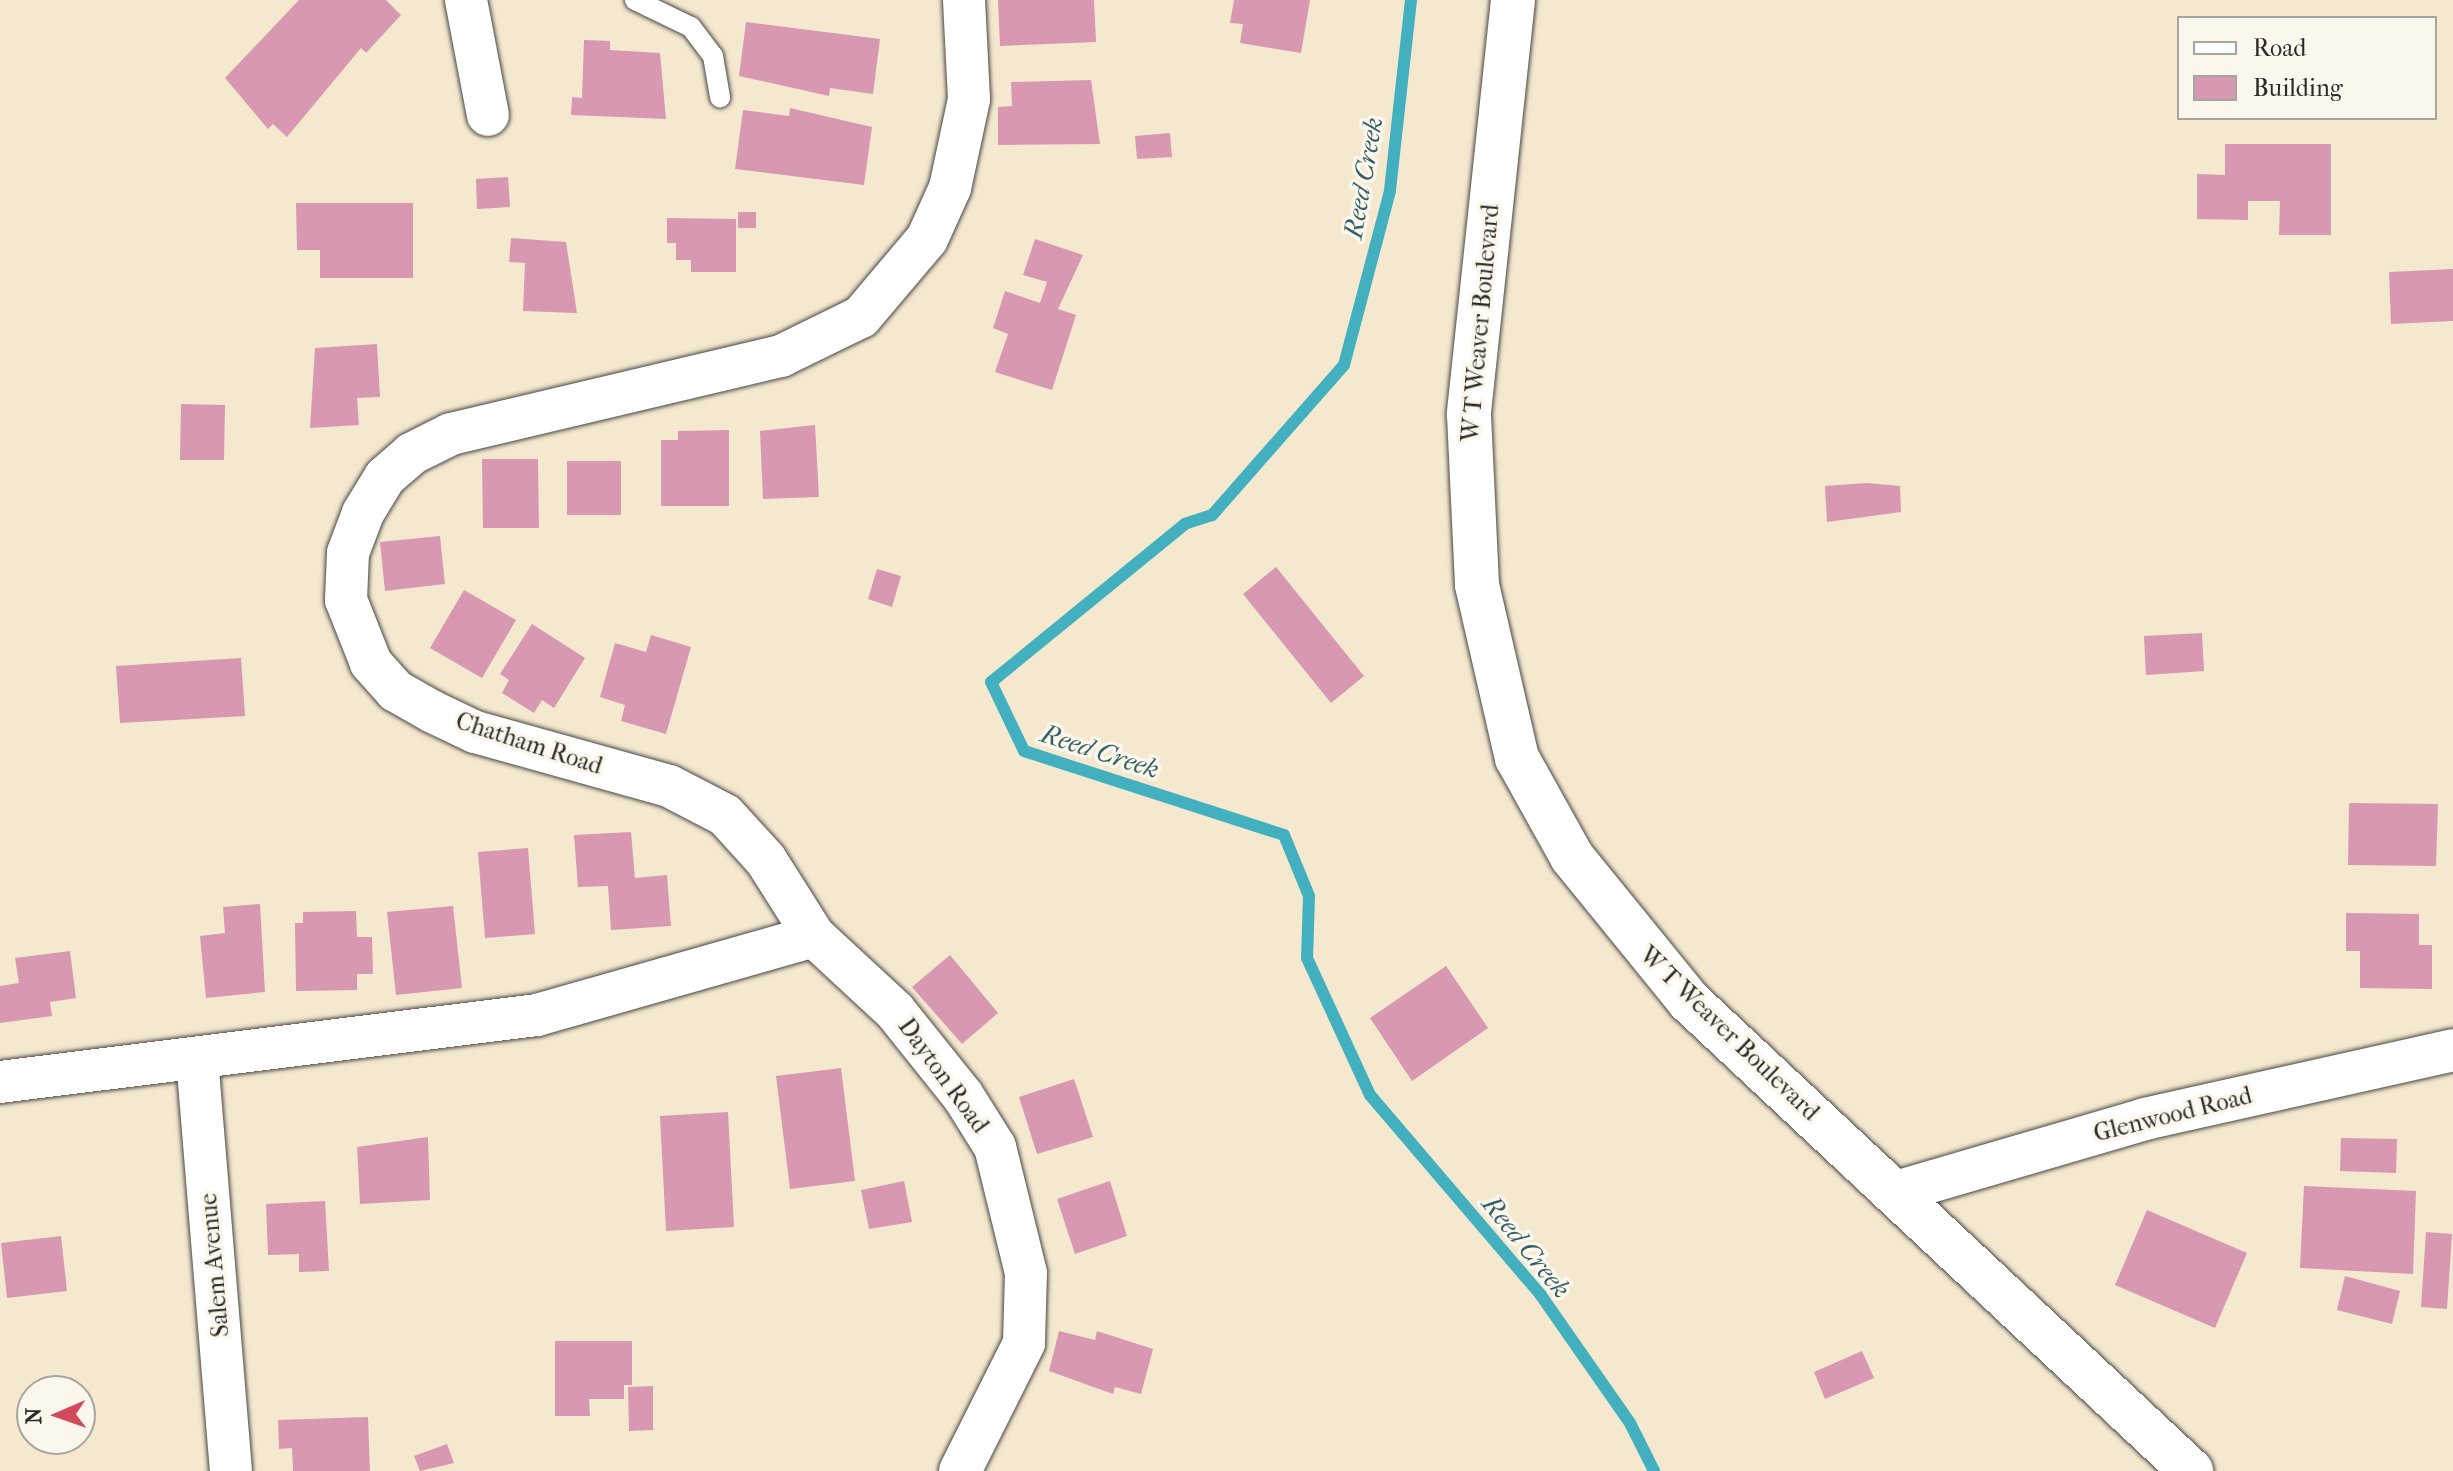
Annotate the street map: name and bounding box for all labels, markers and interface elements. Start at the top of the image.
legend [2177,16,2437,120]
text: Road [2253,34,2306,62]
text: Building [2253,74,2343,102]
water label: Reed Creek [1338,115,1390,241]
street label: W T Weaver Boulevard [1456,203,1506,443]
street label: Chatham Road [452,707,606,781]
water label: Reed Creek [1037,718,1163,786]
street label: W T Weaver Boulevard [1633,941,1825,1127]
street label: Dayton Road [892,1013,994,1139]
street label: Glenwood Road [2091,1081,2255,1149]
water label: Reed Creek [1475,1190,1577,1304]
street label: Salem Avenue [194,1192,236,1338]
north arrow [16,1375,96,1455]
text: N [21,1407,47,1425]

